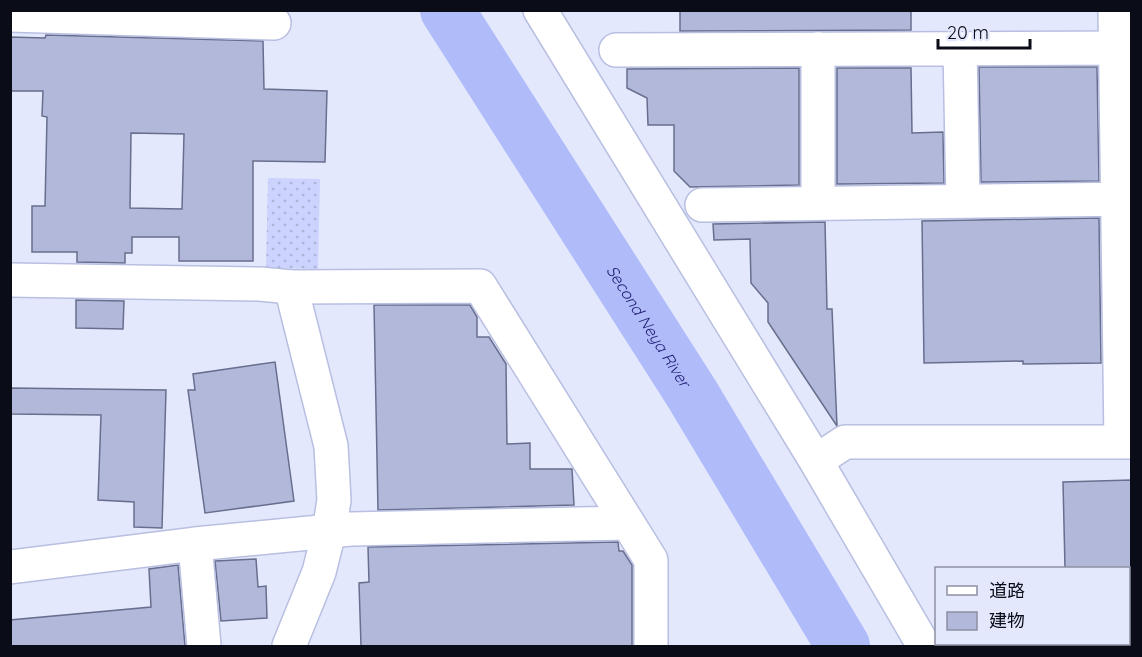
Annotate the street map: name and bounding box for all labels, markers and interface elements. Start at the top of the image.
scale bar [938,12,1030,50]
text: 20 m [947,21,989,44]
water label: Second Neya River [602,261,696,392]
legend [935,567,1130,645]
text: 道路 [989,579,1025,602]
text: 建物 [989,609,1025,632]

